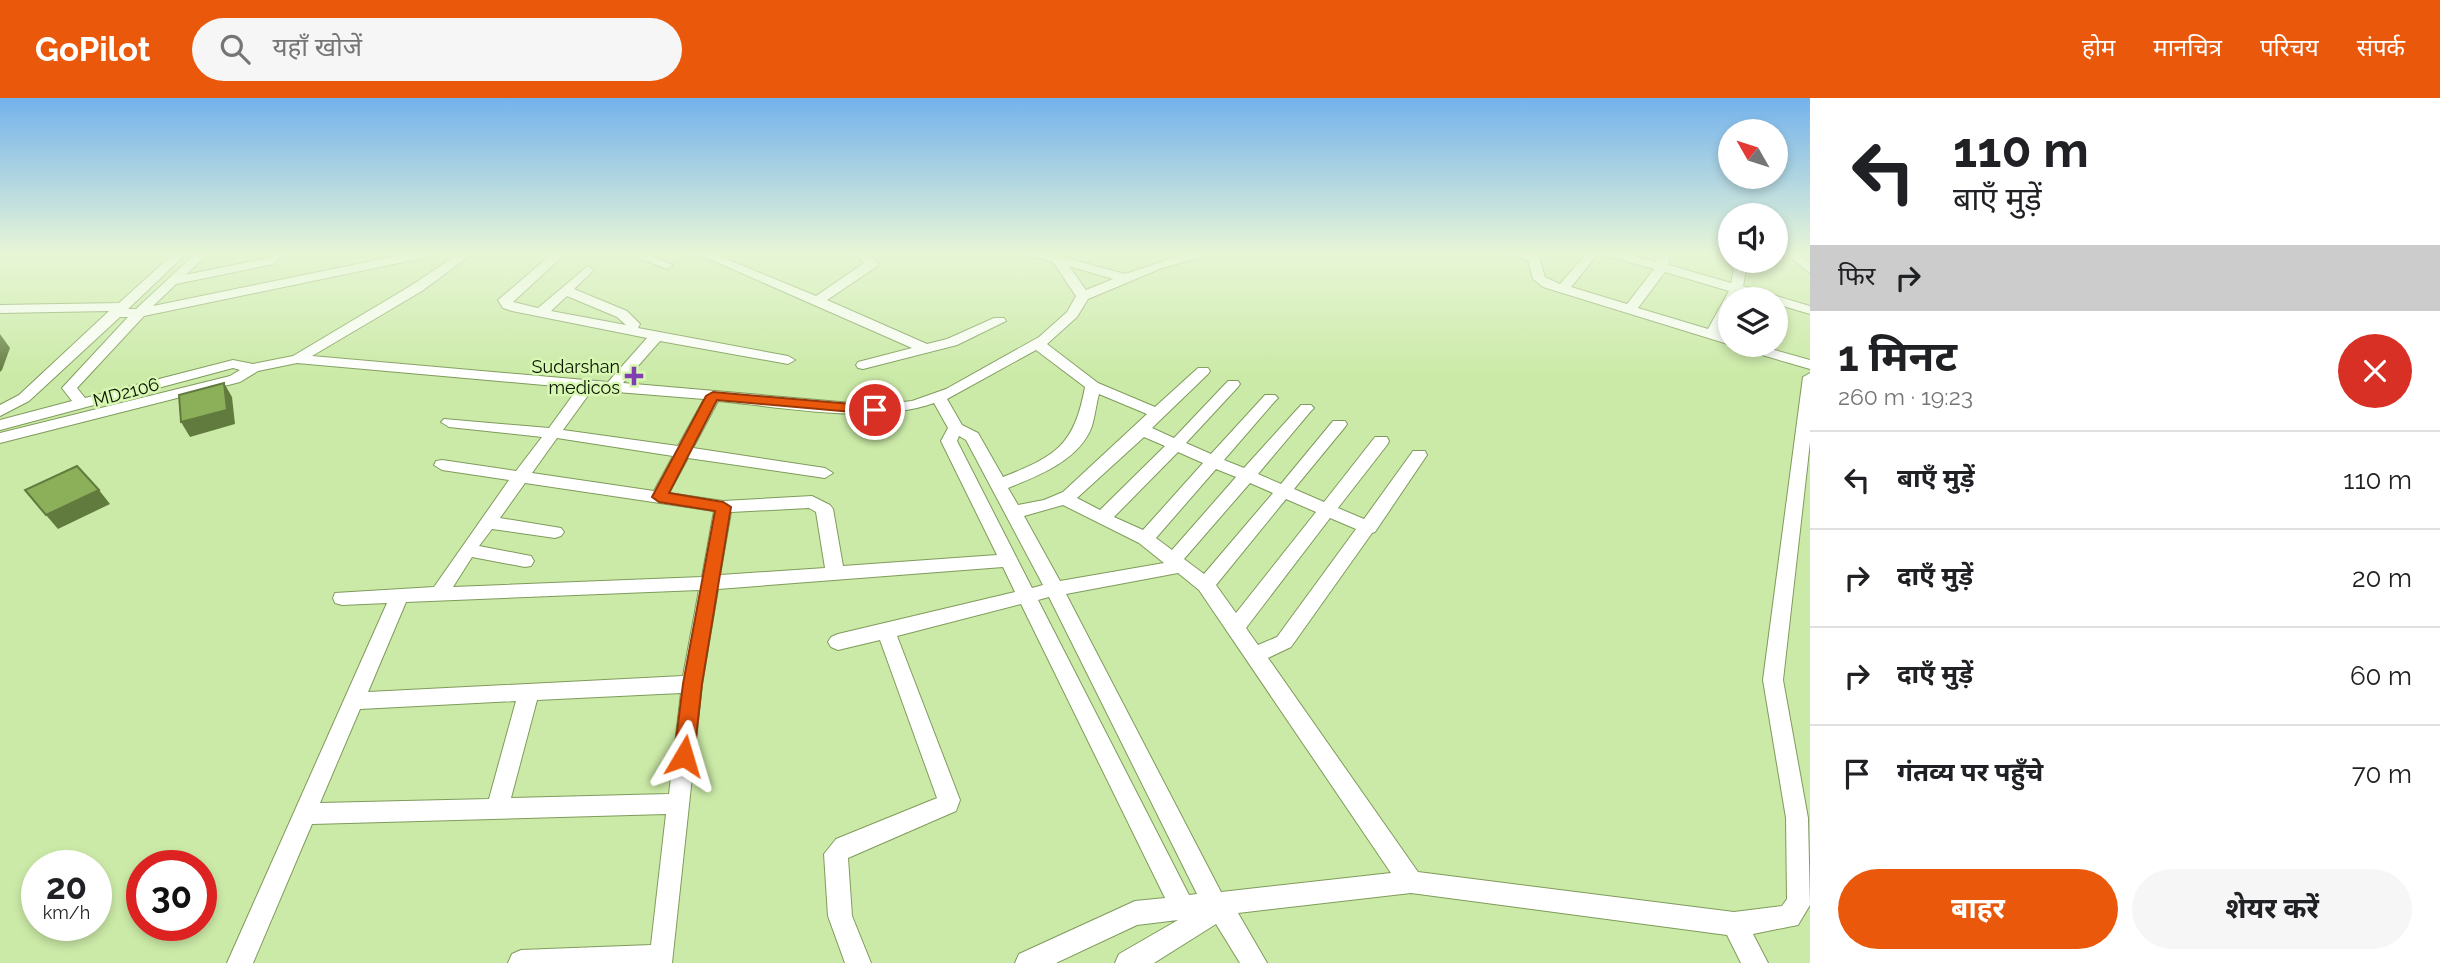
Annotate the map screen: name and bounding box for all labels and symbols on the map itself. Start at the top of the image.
north arrow [1718,119,1788,189]
place label: Sudarshan medicos [532,356,620,398]
marker: Sudarshan medicos [626,368,642,384]
street label: MD2106 [91,373,162,411]
pin [845,380,905,440]
position arrow [647,719,721,793]
speed limit sign: 30 [126,850,217,941]

